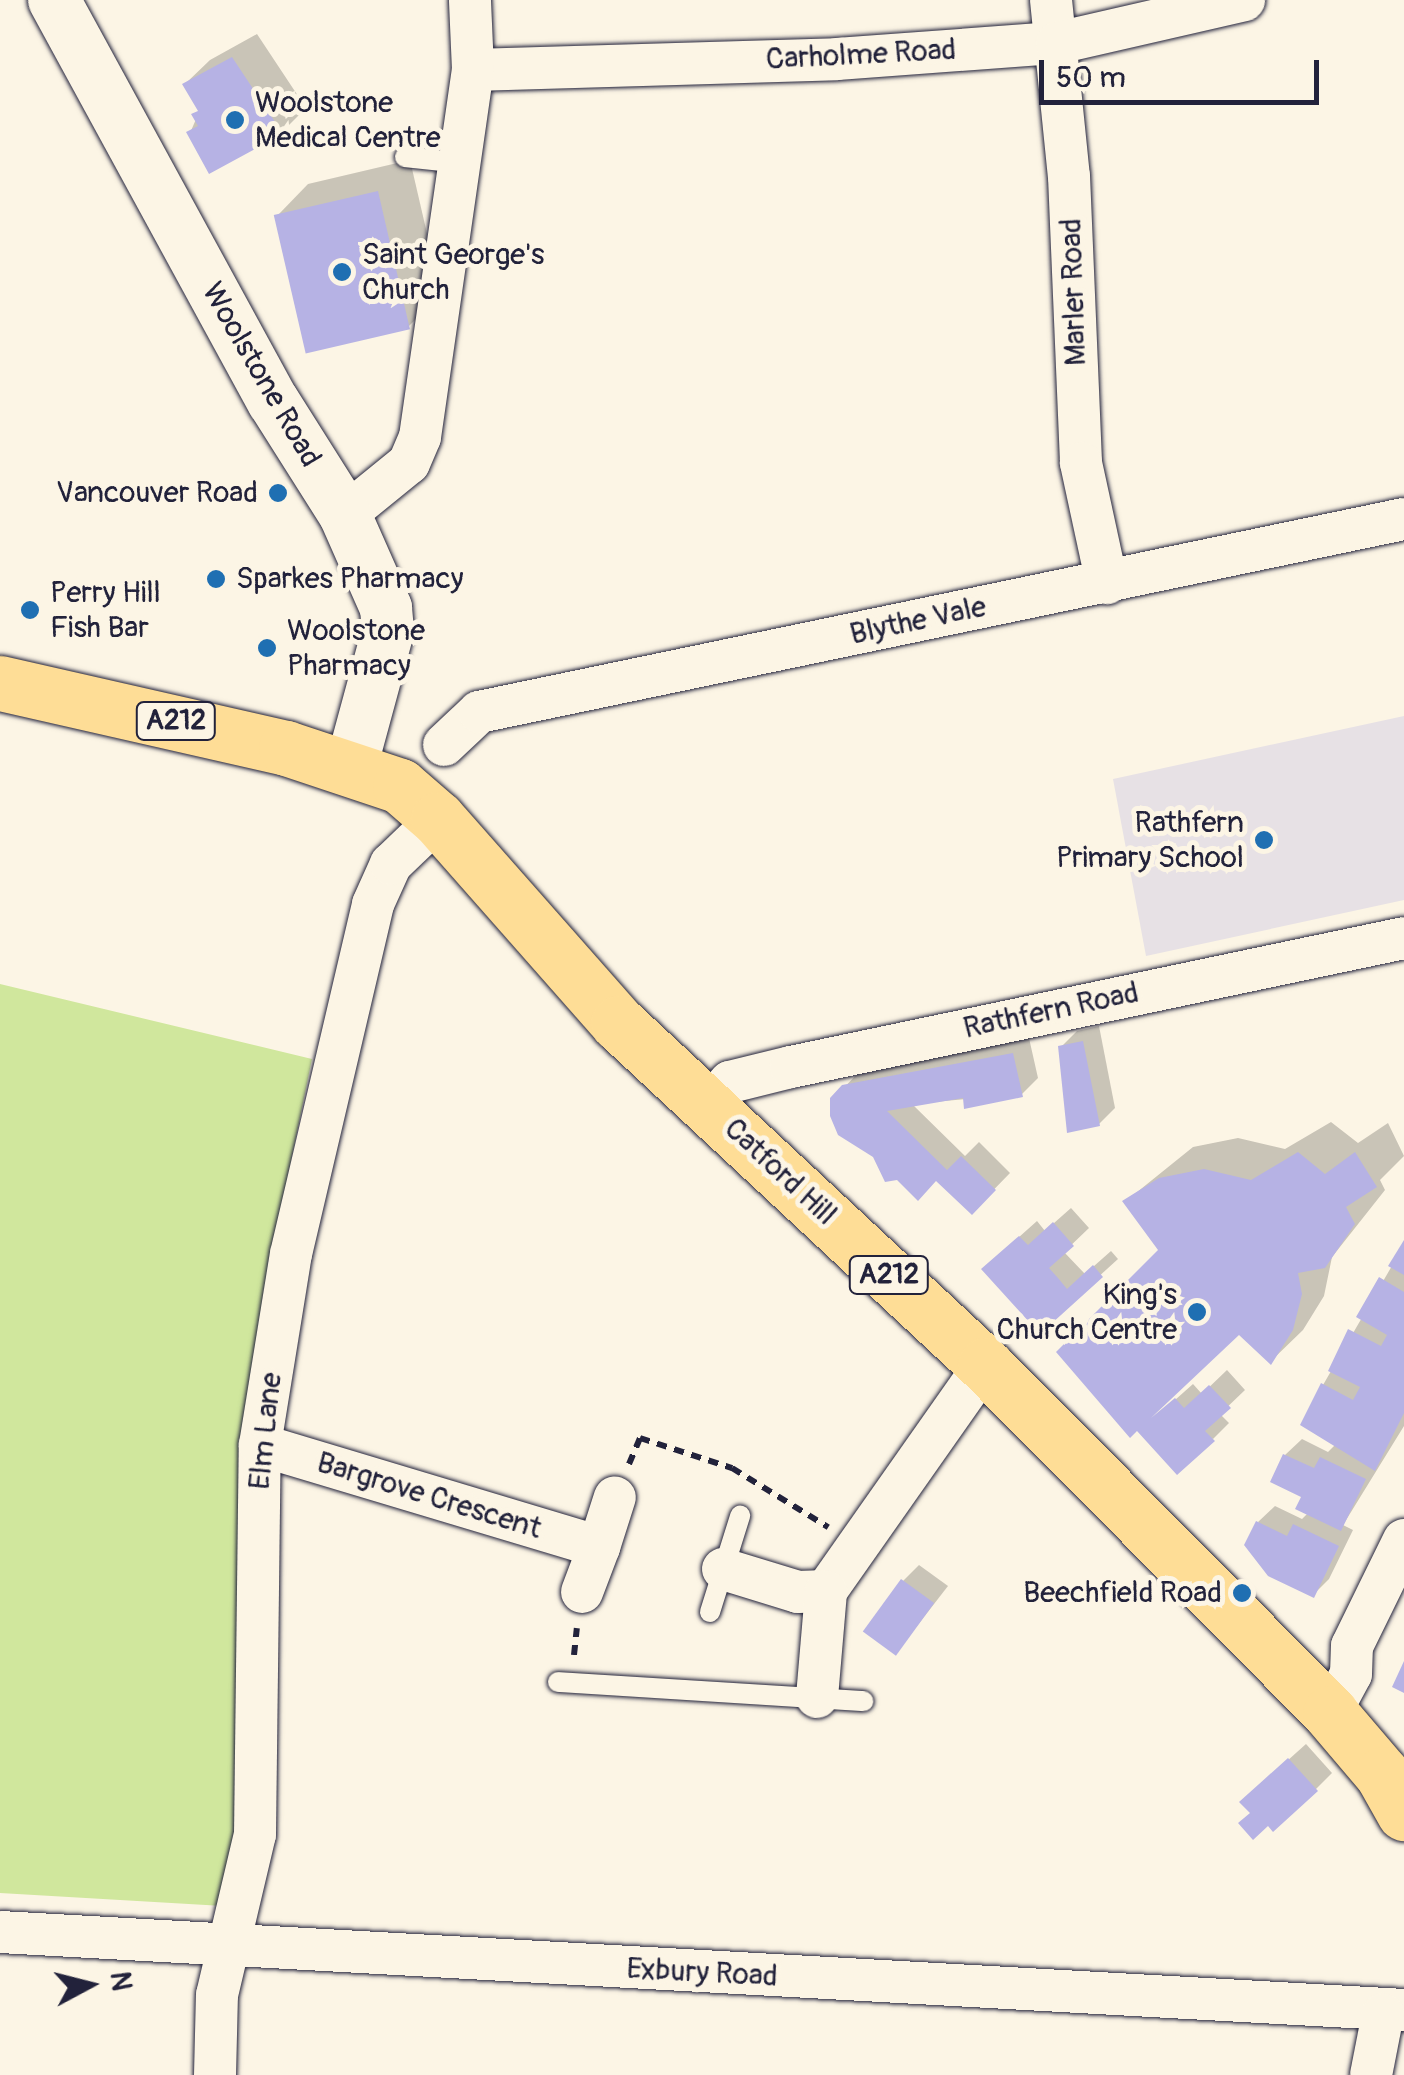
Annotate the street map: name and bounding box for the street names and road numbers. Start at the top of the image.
street label: Carholme Road [765,32,957,78]
street label: Marler Road [1053,218,1095,366]
street label: Woolstone Road [194,276,328,474]
street label: Blythe Vale [847,589,989,653]
road number: A212 [134,698,218,744]
street label: Rathfern Road [960,975,1142,1047]
street label: Catford Hill [717,1111,843,1233]
road number: A212 [846,1252,932,1298]
street label: Elm Lane [242,1371,290,1491]
street label: Bargrove Crescent [312,1445,546,1547]
street label: Exbury Road [626,1951,778,1995]

